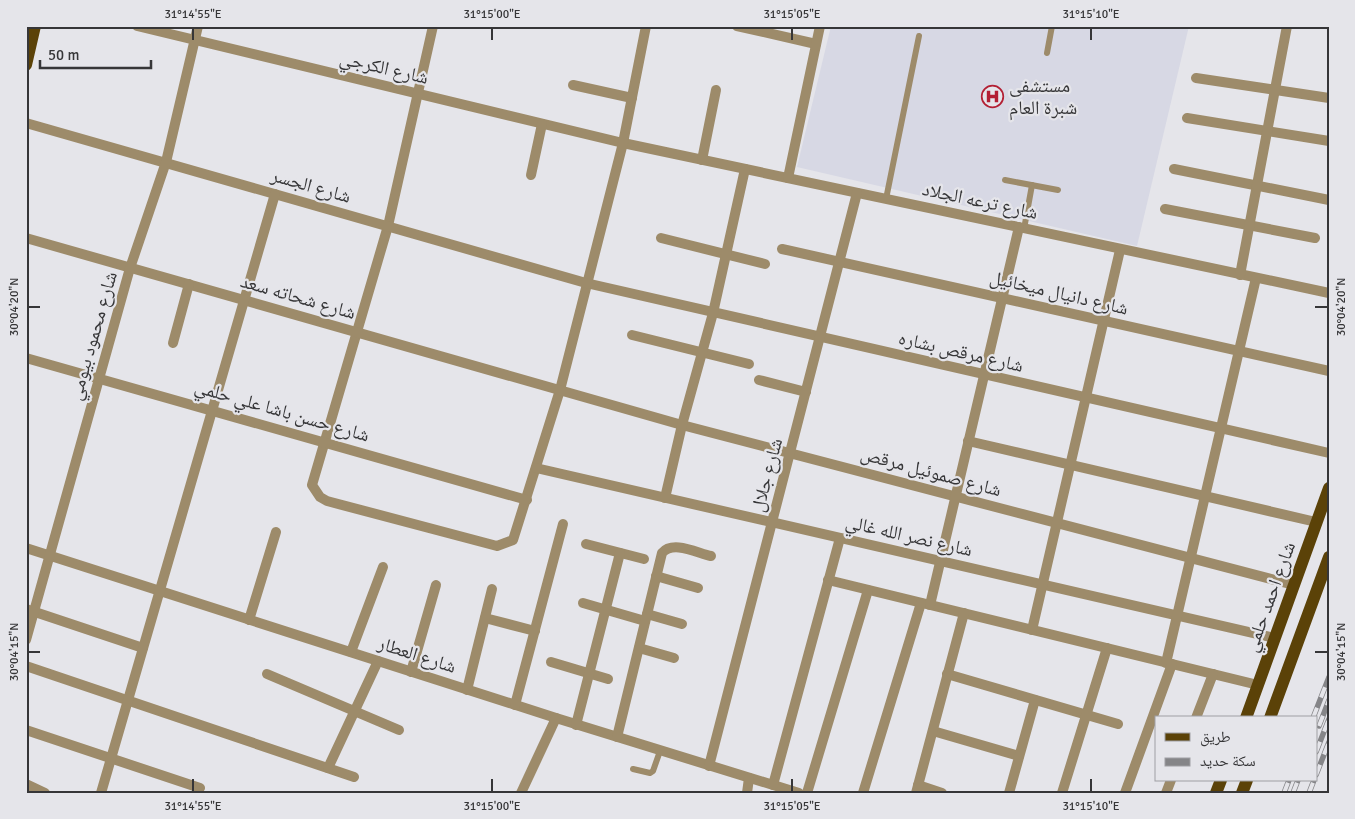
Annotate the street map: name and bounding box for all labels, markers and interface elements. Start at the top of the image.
text: 31°14'55"E [164,7,222,22]
text: 31°15'00"E [463,7,521,22]
text: 31°15'05"E [763,7,821,22]
text: 31°15'10"E [1062,7,1120,22]
scale bar [40,38,151,70]
text: 50 m [48,46,79,64]
street label: شارع الكرجي [337,46,431,93]
place label: مستشفى شبرة العام [1009,74,1077,121]
hospital icon: مستشفى شبرة العام [981,85,1005,109]
street label: شارع الجسر [267,163,354,209]
street label: شارع ترعه الجلاد [920,177,1040,225]
street label: شارع دانيال ميخائيل [987,265,1131,321]
street label: شارع محمود بيومي [63,269,126,404]
street label: شارع شحاته سعد [238,269,358,325]
text: 30°04'20"N [7,278,22,336]
text: 30°04'20"N [1334,278,1349,336]
street label: شارع مرقص بشاره [896,326,1026,378]
street label: شارع حسن باشا علي حلمي [191,375,372,450]
street label: شارع جلال [746,436,788,514]
street label: شارع صموئيل مرقص [858,442,1004,502]
street label: شارع نصر الله غالي [843,510,975,565]
street label: شارع احمد حلمي [1239,539,1304,656]
text: 30°04'15"N [7,623,22,681]
text: 30°04'15"N [1334,623,1349,681]
street label: شارع العطار [374,631,459,679]
legend [1155,716,1318,782]
text: طريق [1200,728,1231,747]
text: سكة حديد [1200,752,1256,770]
text: 31°14'55"E [164,799,222,814]
text: 31°15'00"E [463,799,521,814]
text: 31°15'05"E [763,799,821,814]
text: 31°15'10"E [1062,799,1120,814]

